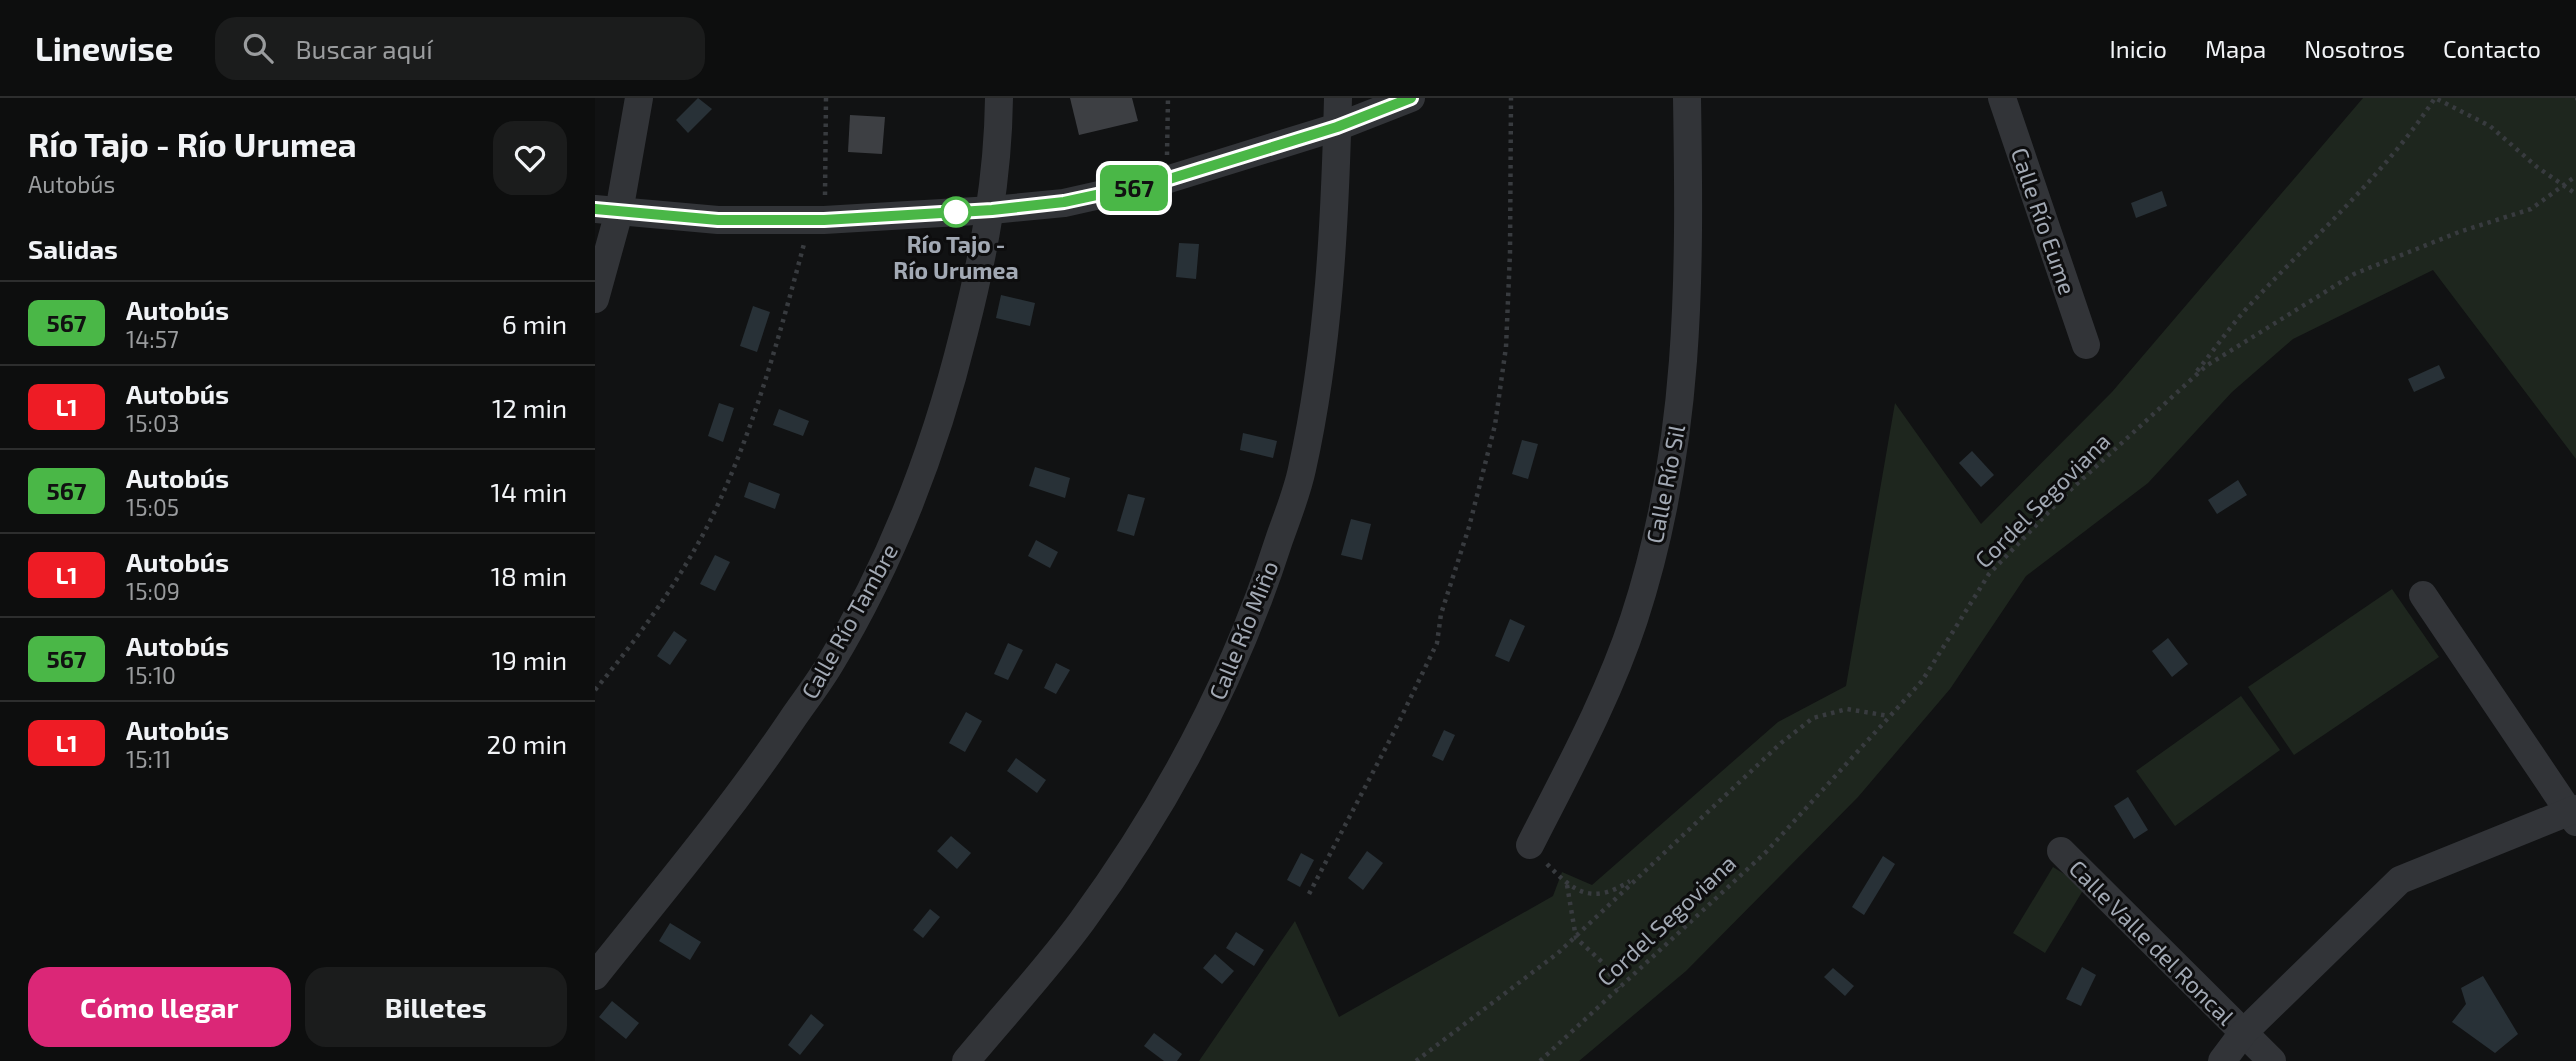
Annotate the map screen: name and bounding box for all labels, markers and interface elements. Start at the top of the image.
search box [215,17,705,80]
text: Linewise [35,28,173,68]
icon: search [239,29,277,67]
text: Buscar aquí [295,33,433,64]
text: Inicio [2109,34,2167,63]
text: Mapa [2205,34,2266,63]
text: Nosotros [2304,34,2405,63]
text: Contacto [2443,34,2541,63]
button: heart [493,121,567,195]
text: Río Tajo - Río Urumea [28,124,357,164]
street label: Calle Río Eume [2006,144,2082,298]
line badge: 567 [1094,165,1174,211]
text: Autobús [28,170,115,198]
text: 567 [1114,173,1154,202]
marker: Río Tajo - Río Urumea [941,197,971,227]
place label: Río Tajo - Río Urumea [893,230,1019,284]
text: Salidas [28,233,118,264]
text: Autobús [126,294,229,325]
text: 567 [46,308,87,337]
text: 6 min [502,308,567,339]
text: 14:57 [126,325,179,353]
text: Autobús [126,378,229,409]
text: L1 [55,392,78,421]
text: 12 min [492,392,567,423]
text: 15:03 [126,409,180,437]
street label: Calle Río Sil [1640,422,1690,546]
street label: Cordel Segoviana [1969,427,2115,573]
text: Autobús [126,462,229,493]
text: 567 [46,476,87,505]
text: 14 min [491,476,567,507]
text: 15:05 [126,493,179,521]
street label: Calle Río Tambre [795,539,903,703]
text: Autobús [126,546,229,577]
street label: Calle Río Miño [1202,556,1284,704]
text: L1 [55,560,78,589]
text: 18 min [491,560,567,591]
text: 15:09 [126,577,180,605]
text: Autobús [126,630,229,661]
text: 567 [46,644,87,673]
text: 19 min [492,644,567,675]
text: 15:10 [126,661,176,689]
text: Autobús [126,714,229,745]
text: L1 [55,728,78,757]
text: 20 min [487,728,567,759]
text: 15:11 [126,745,171,773]
street label: Cordel Segoviana [1591,849,1741,991]
street label: Calle Valle del Roncal [2064,854,2240,1030]
button: Cómo llegar [28,967,291,1047]
button: Billetes [305,967,567,1047]

